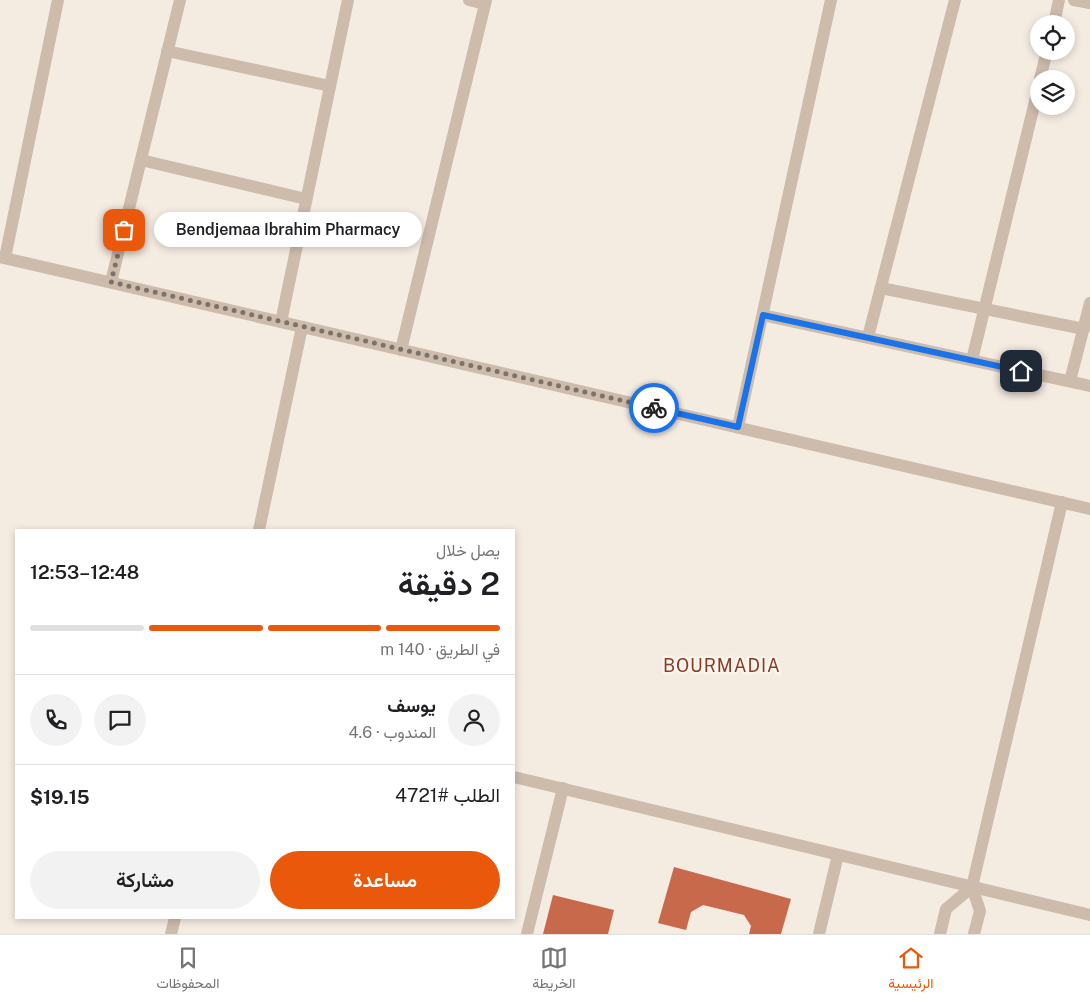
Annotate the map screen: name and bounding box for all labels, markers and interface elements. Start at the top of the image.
map controls [1030,15,1075,115]
button: locate [1030,15,1075,60]
button: layers [1030,70,1075,115]
pin [103,209,145,251]
callout: Bendjemaa Ibrahim Pharmacy [154,212,422,248]
icon: bag [110,216,138,244]
text: Bendjemaa Ibrahim Pharmacy [176,220,400,239]
pin [1000,350,1042,392]
icon: home [1007,357,1035,385]
courier [629,383,679,433]
icon: bike [640,394,668,422]
text: يصل خلال [436,541,500,560]
text: 12:48–12:53 [30,561,139,583]
text: 2 دقيقة [398,565,500,602]
text: في الطريق · 140 m [380,640,500,659]
district label: BOURMADIA [663,655,781,676]
button: phone [30,694,82,746]
button: chat [94,694,146,746]
text: يوسف [387,694,436,716]
button: person [448,694,500,746]
text: المندوب · 4.6 [349,723,436,742]
text: الطلب #4721 [395,784,500,806]
text: $19.15 [30,786,90,808]
button: مشاركة [30,851,260,909]
button: مساعدة [270,851,500,909]
tab: المحفوظات [156,944,219,996]
tab: الخريطة [532,944,576,996]
tab: الرئيسية [888,944,934,996]

